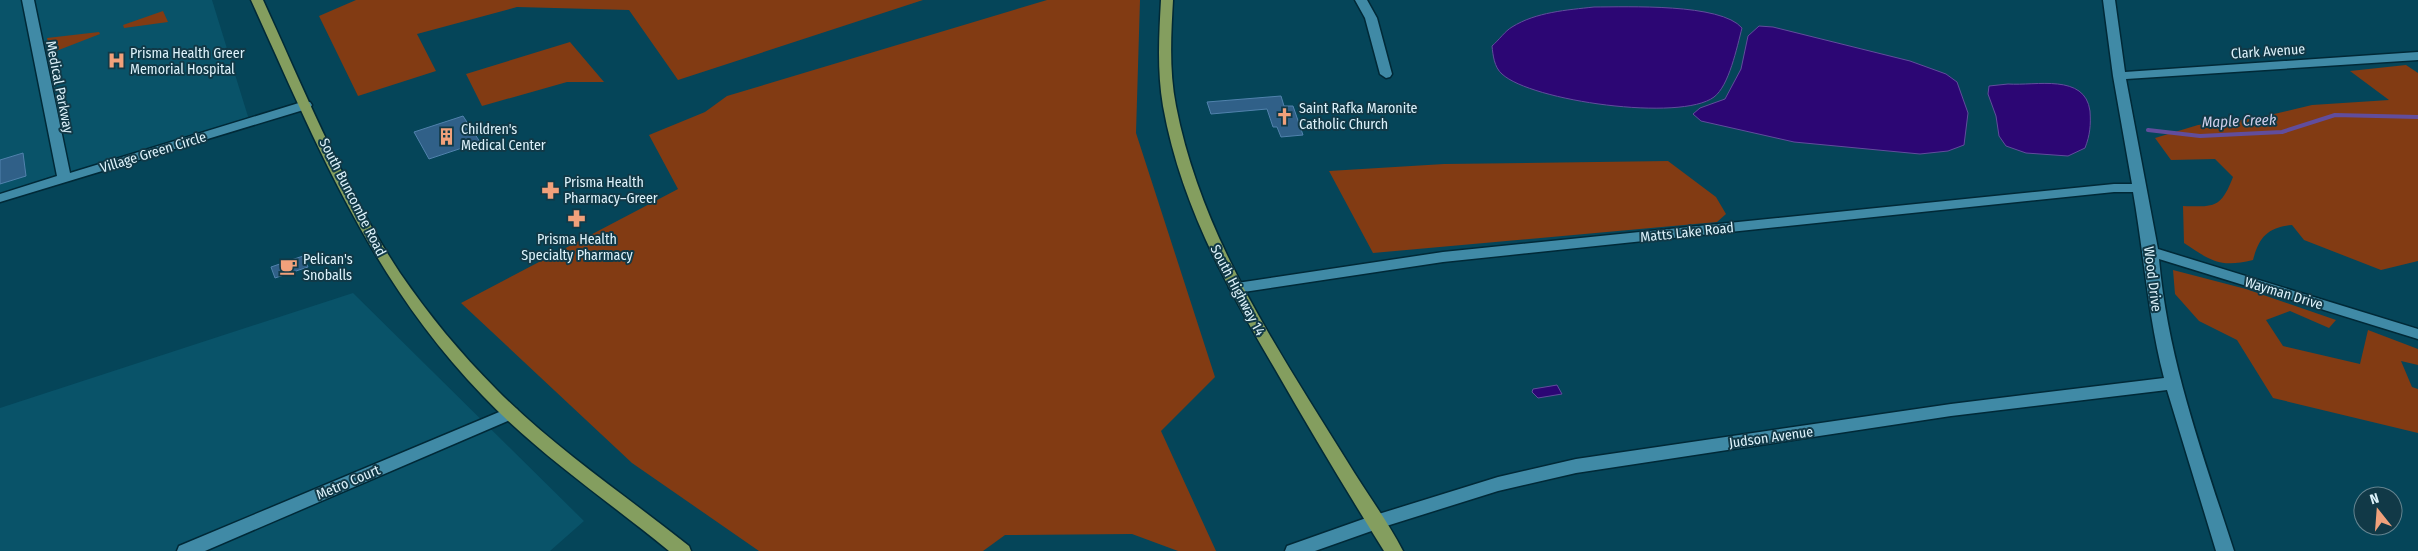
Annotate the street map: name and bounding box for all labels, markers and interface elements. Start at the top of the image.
street label: Medical Parkway [42,39,77,136]
street label: Clark Avenue [2230,40,2306,63]
place label: Prisma Health Greer Memorial Hospital [130,45,245,78]
hospital icon: Prisma Health Greer Memorial Hospital [106,51,126,71]
place label: Saint Rafka Maronite Catholic Church [1299,100,1418,133]
church icon: Saint Rafka Maronite Catholic Church [1275,106,1295,126]
water label: Maple Creek [2201,111,2277,131]
place label: Children's Medical Center [461,121,546,154]
building icon: Children's Medical Center [437,127,457,147]
street label: Village Green Circle [98,128,208,177]
street label: South Buncombe Road [316,136,390,259]
place label: Prisma Health Pharmacy–Greer [564,174,658,207]
pharmacy icon: Prisma Health Pharmacy–Greer [540,180,560,200]
pharmacy icon: Prisma Health Specialty Pharmacy [567,209,587,229]
street label: Matts Lake Road [1640,219,1735,246]
place label: Prisma Health Specialty Pharmacy [521,231,633,264]
street label: South Highway 14 [1207,242,1269,339]
street label: Wood Drive [2140,246,2165,313]
place label: Pelican's Snoballs [303,251,353,284]
cafe icon: Pelican's Snoballs [279,257,299,277]
street label: Wayman Drive [2243,274,2325,313]
street label: Judson Avenue [1728,423,1814,452]
street label: Metro Court [314,461,383,503]
north arrow [2353,486,2403,536]
text: N [2368,490,2381,508]

